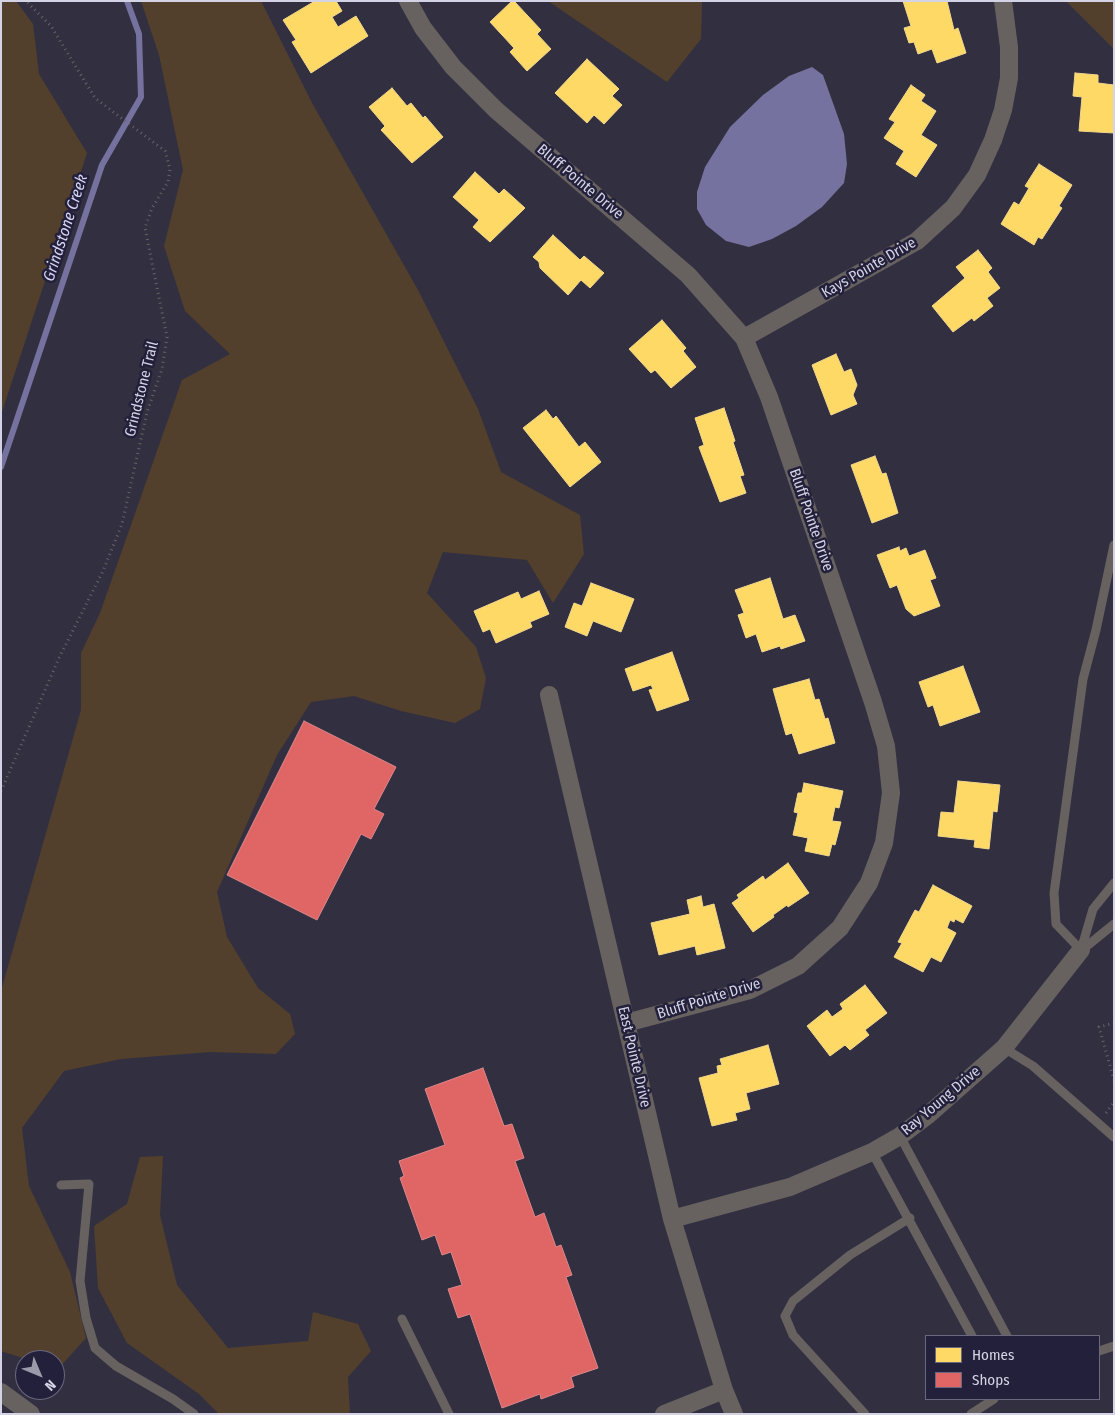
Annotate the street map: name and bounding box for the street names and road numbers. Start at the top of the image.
street label: Bluff Pointe Drive [533,141,627,223]
street label: Kays Pointe Drive [819,234,919,302]
street label: Grindstone Trail [121,339,163,439]
street label: Bluff Pointe Drive [785,466,837,574]
street label: Bluff Pointe Drive [655,975,763,1023]
street label: East Pointe Drive [614,1005,654,1109]
street label: Ray Young Drive [898,1063,984,1139]

